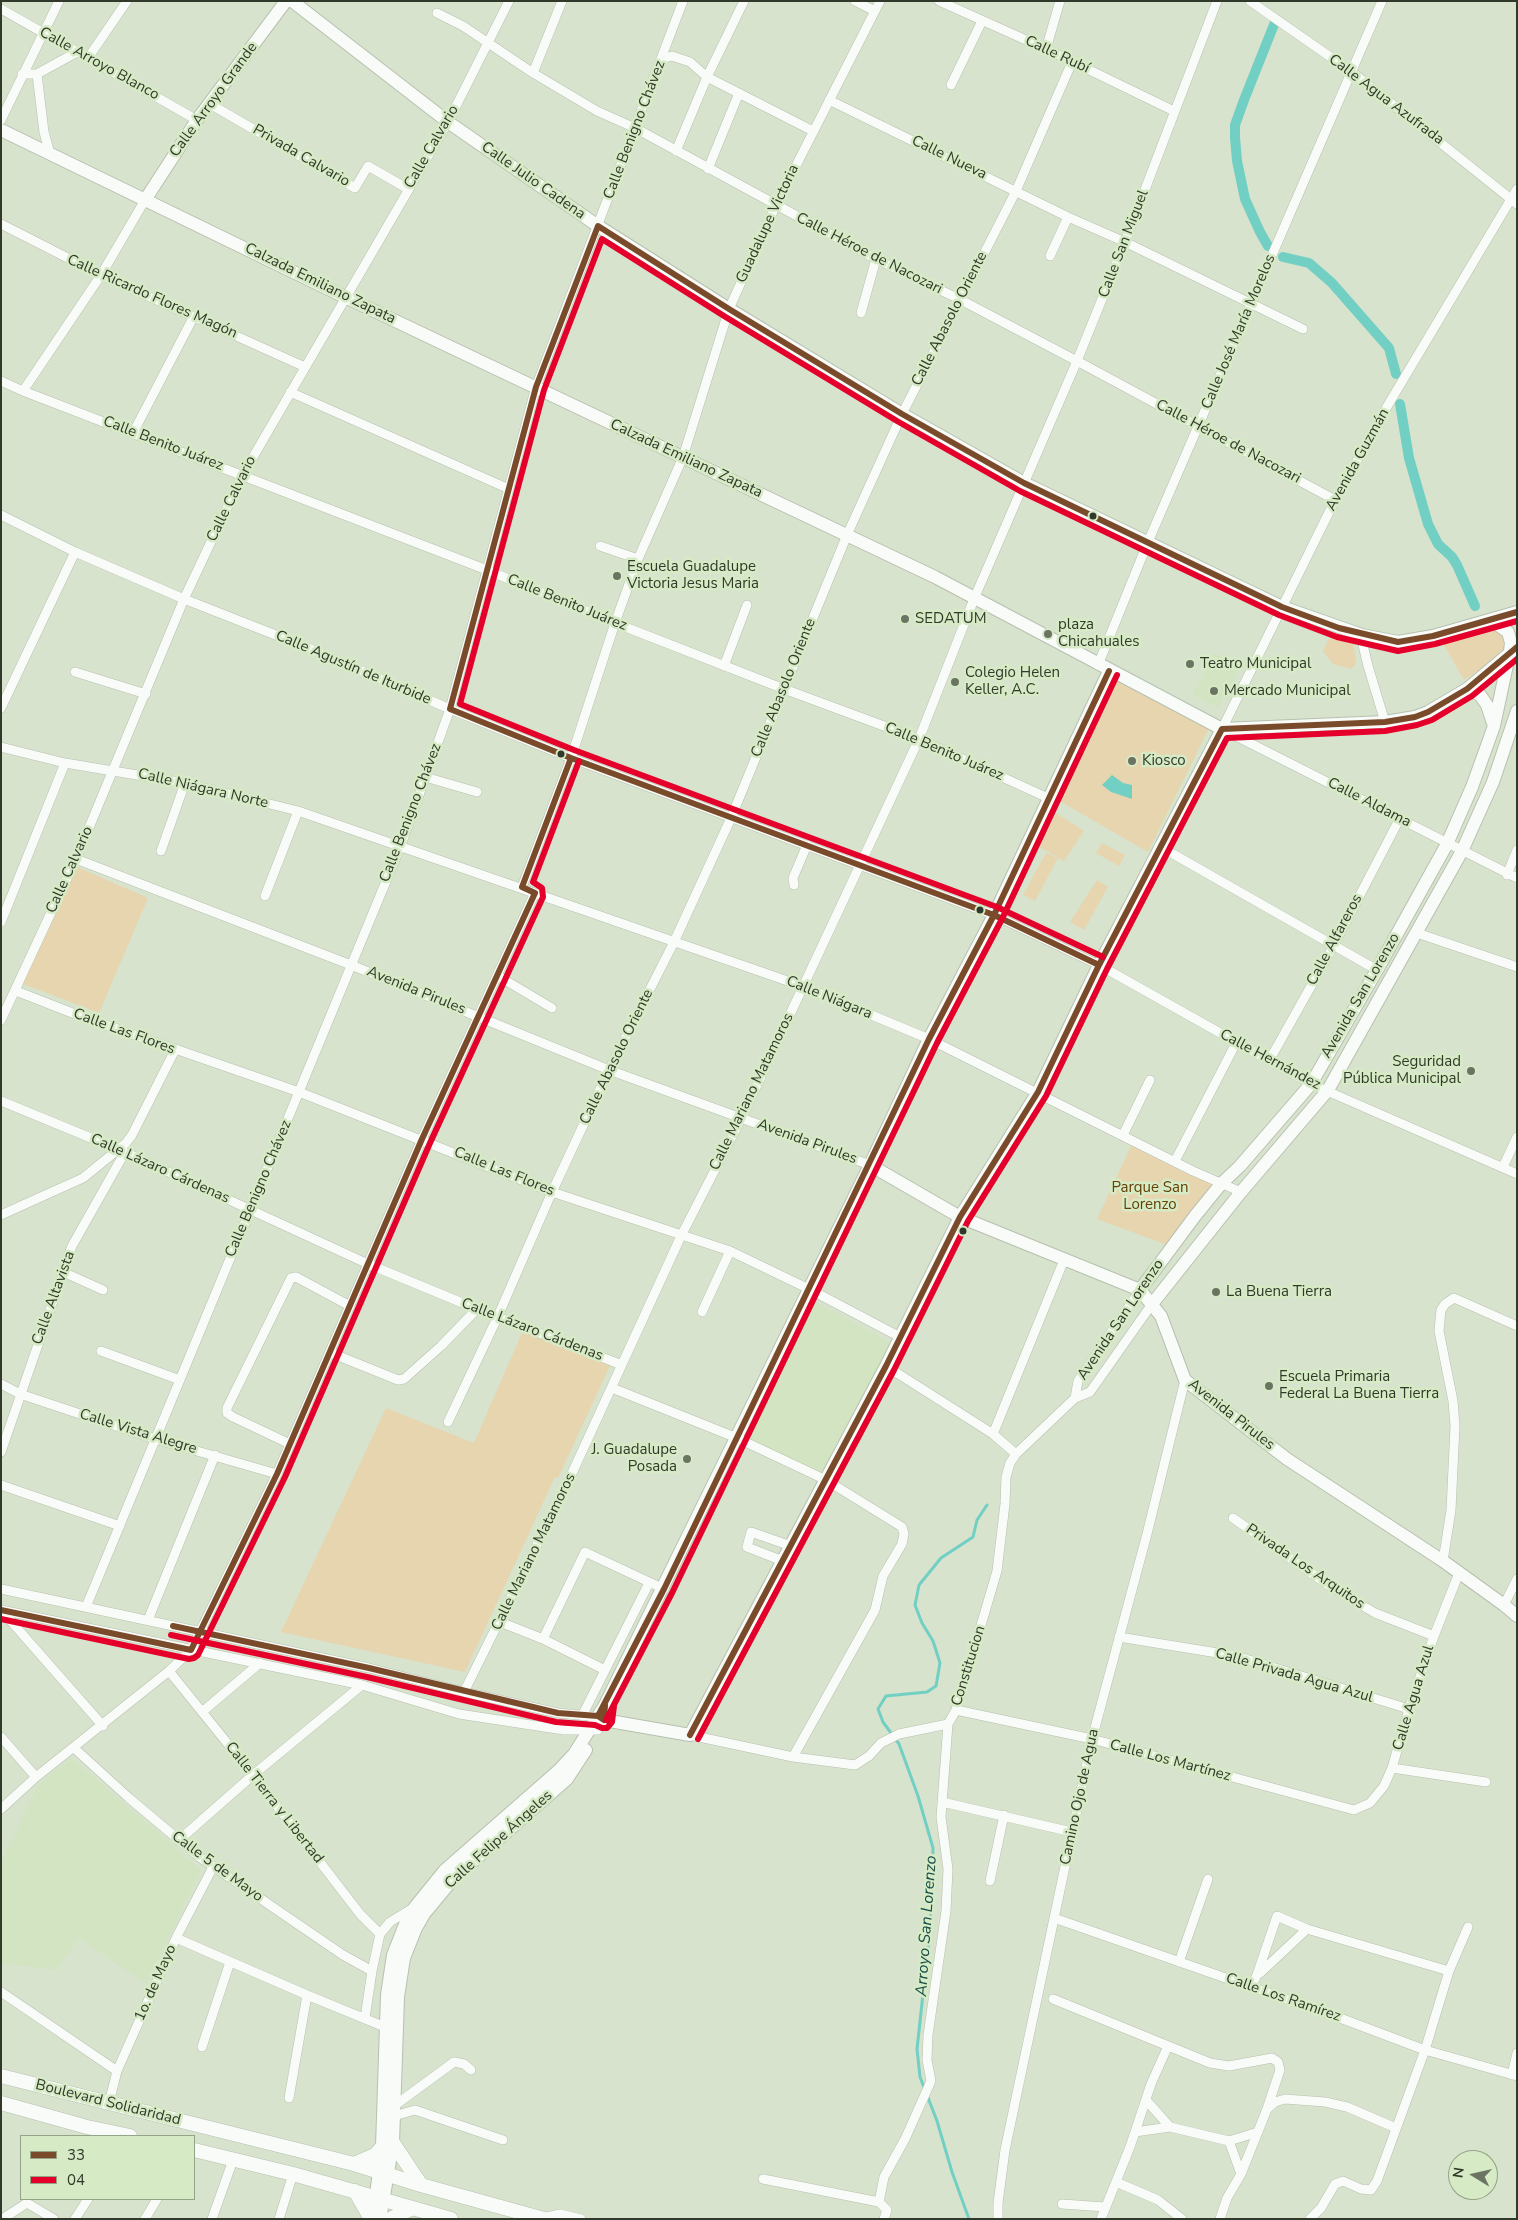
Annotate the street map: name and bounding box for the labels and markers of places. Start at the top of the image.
unlabelled marker [1088,511,1098,521]
place label: Escuela Guadalupe Victoria Jesus Maria [627,558,759,593]
marker: Escuela Guadalupe Victoria Jesus Maria [611,570,623,582]
place label: SEDATUM [915,610,986,628]
marker: SEDATUM [899,613,911,625]
place label: plaza Chicahuales [1058,616,1139,651]
marker: plaza Chicahuales [1042,628,1054,640]
place label: Teatro Municipal [1200,655,1311,673]
marker: Teatro Municipal [1184,658,1196,670]
place label: Colegio Helen Keller, A.C. [965,664,1060,699]
marker: Colegio Helen Keller, A.C. [949,676,961,688]
place label: Mercado Municipal [1224,682,1351,700]
marker: Mercado Municipal [1208,685,1220,697]
unlabelled marker [556,749,566,759]
place label: Kiosco [1142,752,1186,770]
marker: Kiosco [1126,755,1138,767]
unlabelled marker [975,905,985,915]
place label: Seguridad Pública Municipal [1343,1053,1461,1088]
marker: Seguridad Pública Municipal [1465,1065,1477,1077]
unlabelled marker [958,1226,968,1236]
place label: La Buena Tierra [1226,1283,1332,1301]
marker: La Buena Tierra [1210,1286,1222,1298]
place label: Escuela Primaria Federal La Buena Tierra [1279,1368,1439,1403]
marker: Escuela Primaria Federal La Buena Tierra [1263,1380,1275,1392]
place label: J. Guadalupe Posada [592,1441,677,1476]
marker: J. Guadalupe Posada [681,1453,693,1465]

